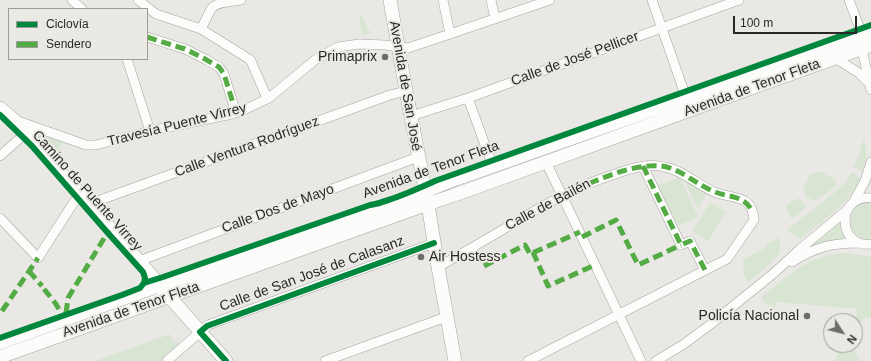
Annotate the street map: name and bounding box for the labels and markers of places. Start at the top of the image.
place label: Primaprix [318,49,377,65]
marker: Primaprix [380,52,390,62]
place label: Air Hostess [429,249,501,265]
marker: Air Hostess [416,252,426,262]
place label: Policía Nacional [699,308,799,324]
marker: Policía Nacional [802,311,812,321]

